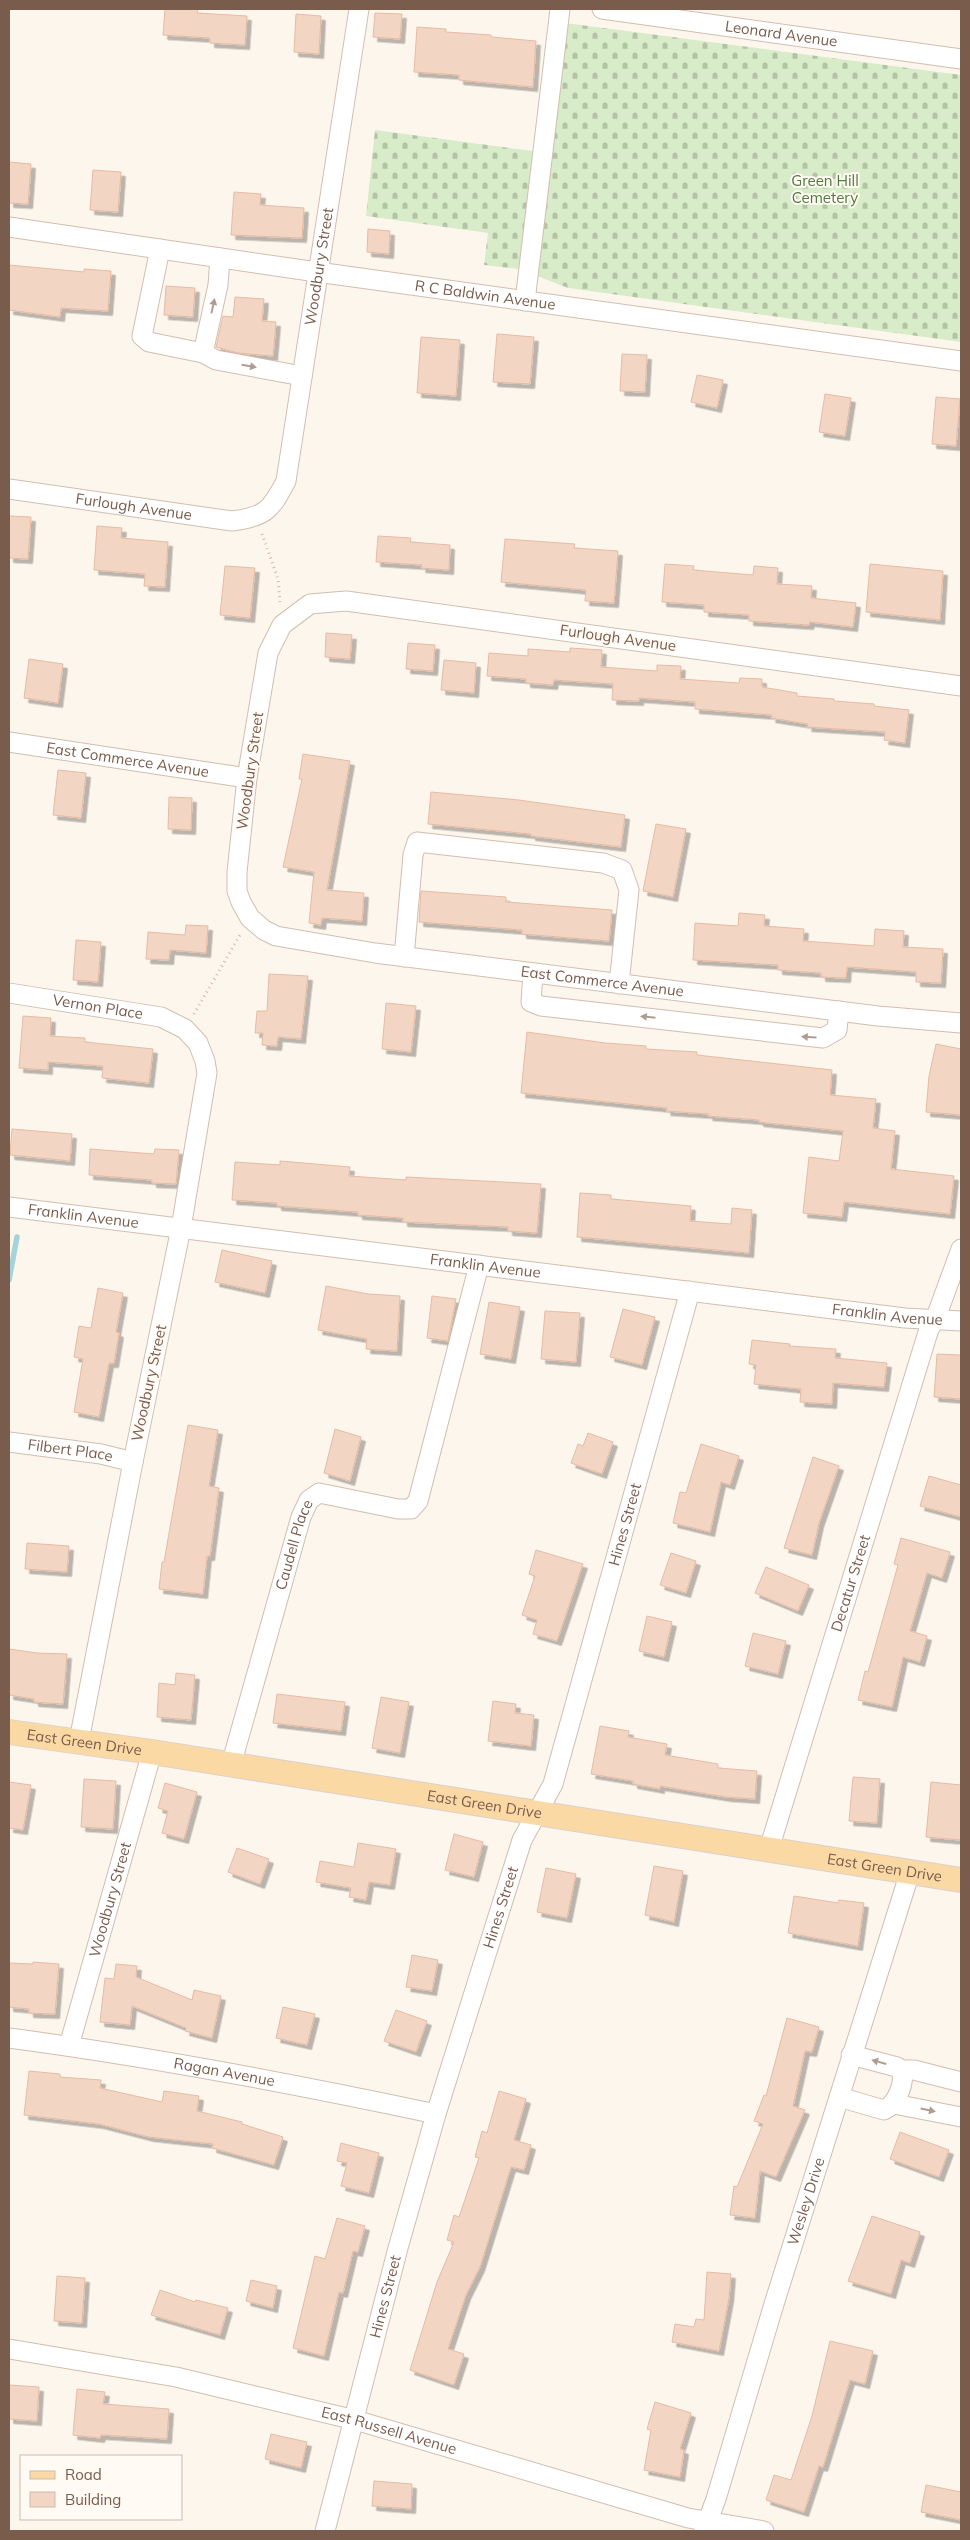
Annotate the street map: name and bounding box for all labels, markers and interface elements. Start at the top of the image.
street label: Leonard Avenue [724,16,839,51]
park label: Green Hill Cemetery [791,171,859,207]
street label: Woodbury Street [300,206,337,327]
street label: R C Baldwin Avenue [414,276,557,314]
one-way arrow [209,298,217,313]
one-way arrow [242,362,257,370]
street label: Furlough Avenue [74,489,193,524]
street label: Furlough Avenue [559,620,677,655]
street label: Woodbury Street [232,711,267,831]
street label: East Commerce Avenue [45,738,210,781]
street label: East Commerce Avenue [520,961,685,1001]
street label: Vernon Place [51,990,144,1023]
one-way arrow [640,1013,656,1021]
one-way arrow [801,1032,817,1040]
street label: Franklin Avenue [27,1199,140,1232]
street label: Franklin Avenue [429,1249,542,1282]
street label: Franklin Avenue [831,1299,943,1329]
street label: Woodbury Street [127,1323,170,1443]
street label: Filbert Place [27,1435,115,1466]
street label: Hines Street [604,1481,645,1568]
street label: Caudell Place [271,1496,317,1592]
street label: Decatur Street [826,1532,874,1634]
street label: East Green Drive [26,1725,143,1759]
street label: East Green Drive [426,1786,543,1823]
street label: Woodbury Street [85,1840,135,1959]
street label: East Green Drive [826,1849,943,1886]
street label: Hines Street [479,1864,522,1951]
street label: Ragan Avenue [172,2053,277,2090]
one-way arrow [871,2058,886,2066]
one-way arrow [920,2106,936,2114]
street label: Wesley Drive [783,2155,829,2248]
street label: Hines Street [365,2253,405,2340]
street label: East Russell Avenue [320,2402,459,2458]
legend [20,2455,182,2520]
text: Road [65,2465,102,2484]
text: Building [65,2490,121,2509]

